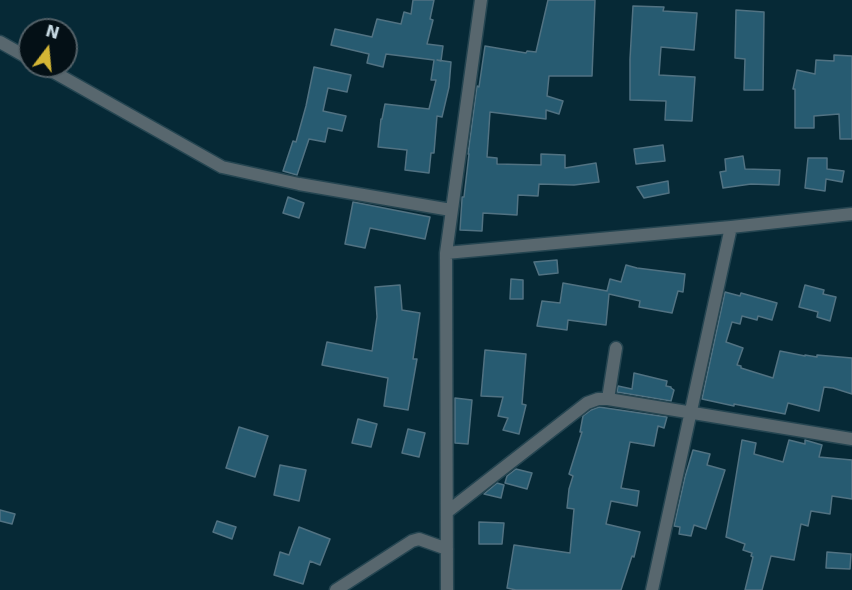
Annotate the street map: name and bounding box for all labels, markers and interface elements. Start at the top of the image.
north arrow [18,18,78,78]
text: N [43,21,62,43]

